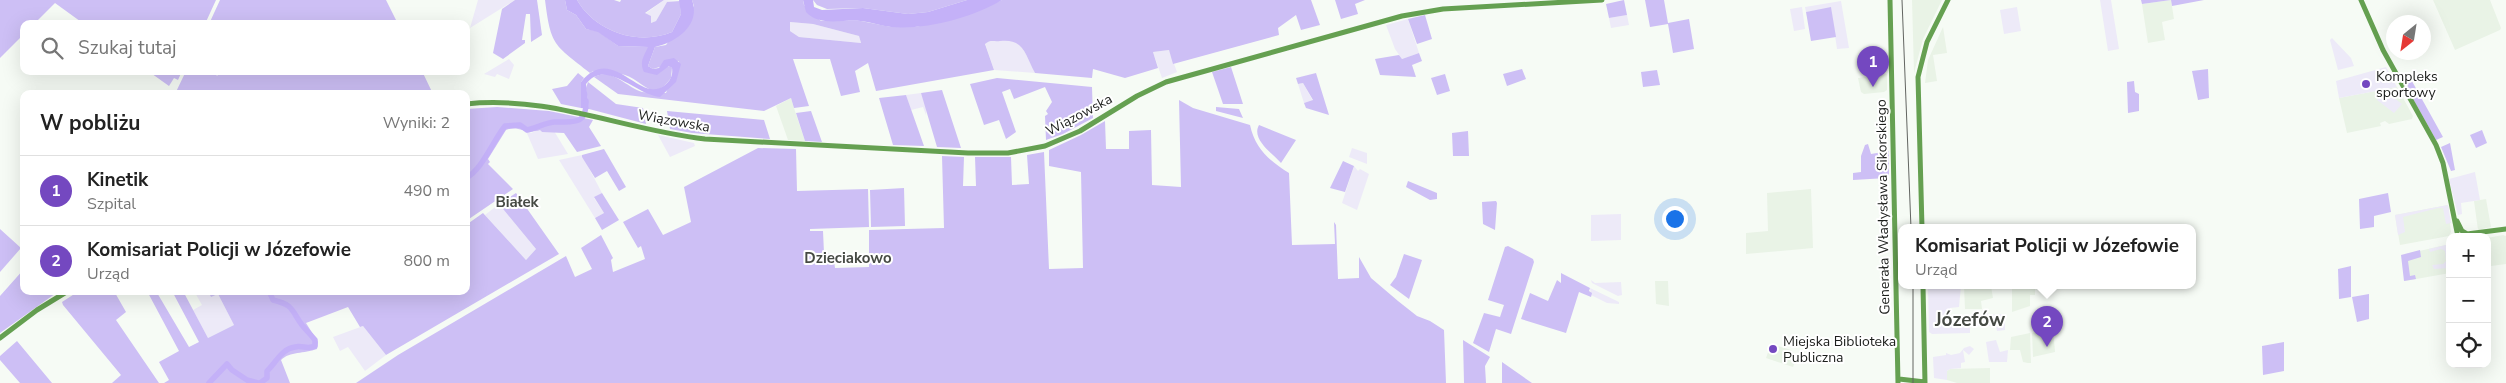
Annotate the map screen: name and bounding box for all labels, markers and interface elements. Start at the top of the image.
north arrow [2386,15,2431,60]
search box [20,20,470,75]
icon: search [38,34,66,62]
text: Szukaj tutaj [78,35,177,61]
pin: 1 [1857,46,1889,87]
place label: Kompleks sportowy [2376,67,2438,102]
marker: Kompleks sportowy [2360,78,2372,90]
street label: Wiązowska [1042,90,1116,140]
street label: Generała Władysława Sikorskiego [1872,99,1894,315]
street label: Wiązowska [636,105,712,137]
text: W pobliżu [40,109,141,137]
text: Wyniki: 2 [383,112,450,134]
text: Kinetik [87,167,148,193]
text: 1 [51,180,61,202]
text: 490 m [403,180,450,202]
district label: Białek [495,192,540,212]
text: Szpital [87,193,136,215]
your location [1662,206,1688,232]
popup [1898,224,2196,289]
text: Komisariat Policji w Józefowie [1915,233,2179,259]
map controls [2446,233,2491,368]
button: + [2446,233,2491,278]
text: Komisariat Policji w Józefowie [87,237,351,263]
district label: Dzieciakowo [804,248,892,268]
text: 2 [51,250,61,272]
text: 800 m [403,250,450,272]
text: Urząd [1915,259,1958,281]
text: Urząd [87,263,130,285]
button: − [2446,278,2491,323]
pin: 2 [2031,306,2063,347]
district label: Józefów [1934,307,2006,333]
button: locate [2446,323,2491,368]
place label: Miejska Biblioteka Publiczna [1783,332,1896,367]
marker: Miejska Biblioteka Publiczna [1767,343,1779,355]

